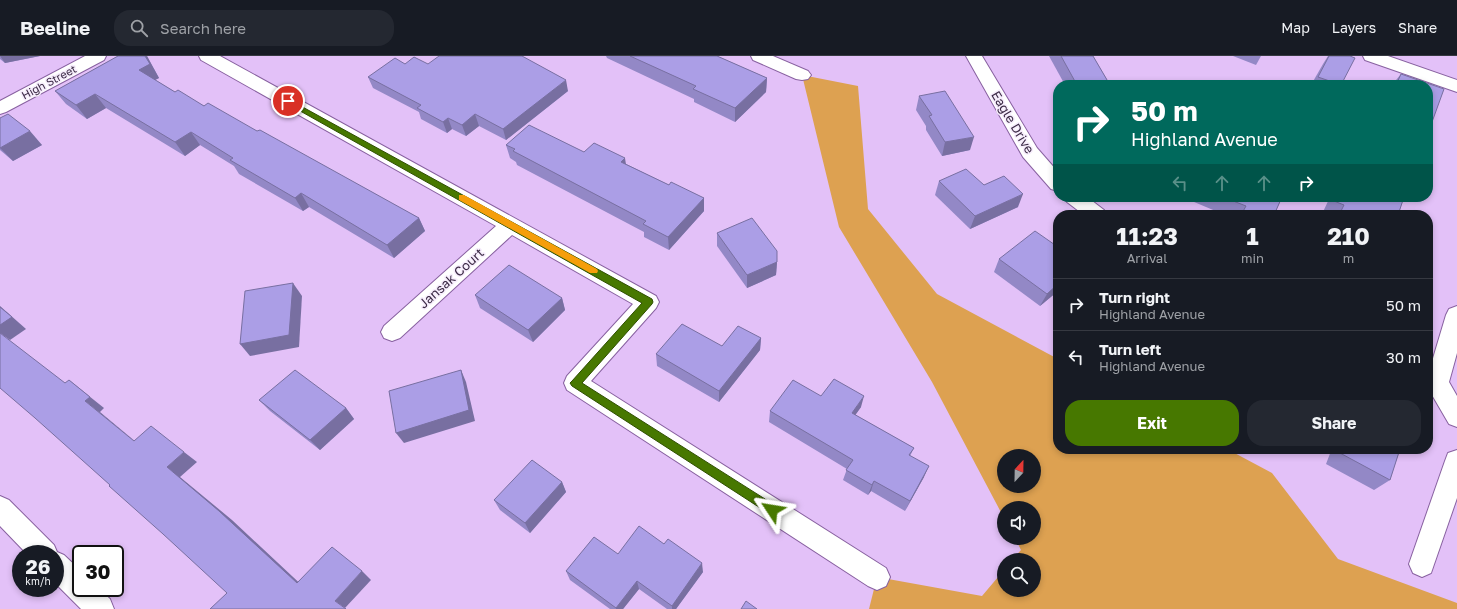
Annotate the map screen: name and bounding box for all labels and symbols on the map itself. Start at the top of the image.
street label: High Street [19,62,78,101]
pin [271,84,305,118]
street label: Eagle Drive [988,88,1038,156]
street label: Jansak Court [415,244,487,312]
north arrow [997,449,1041,493]
position arrow [751,489,793,531]
speed limit sign: 30 [72,545,124,597]

